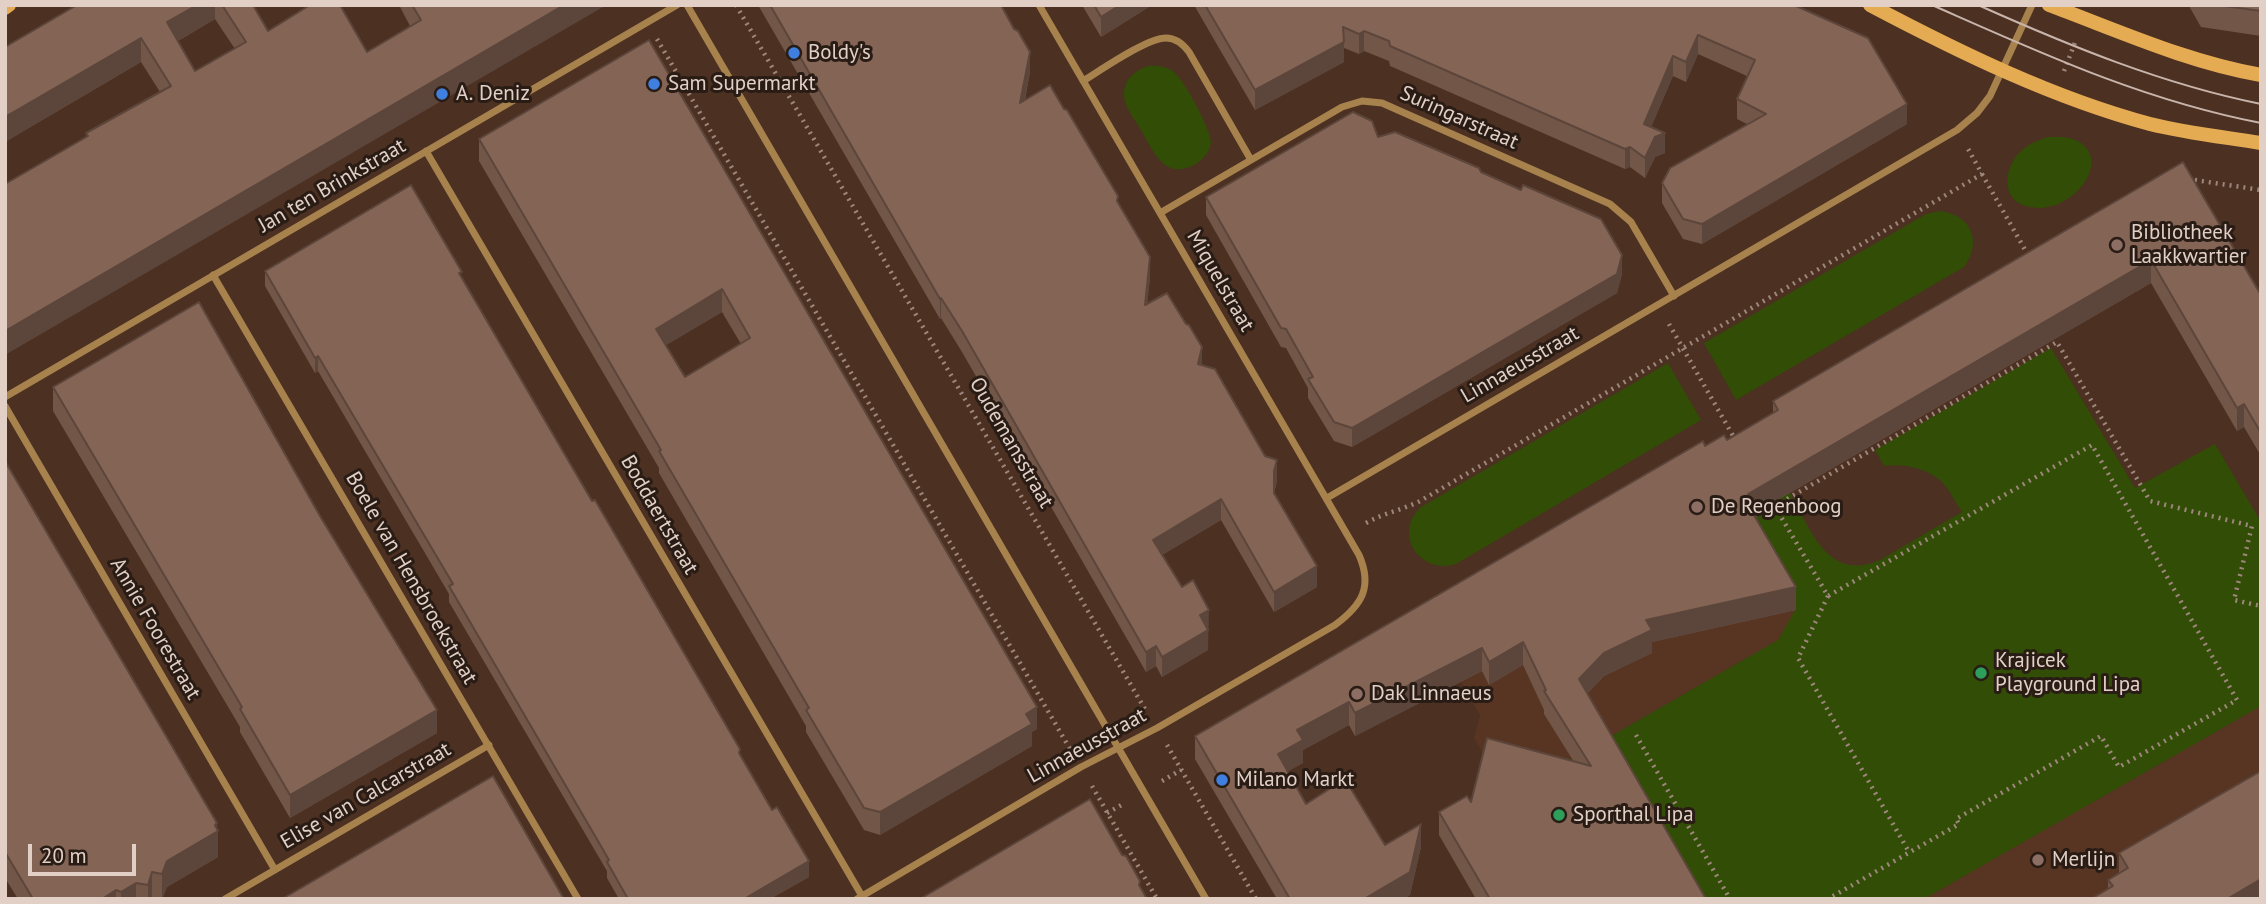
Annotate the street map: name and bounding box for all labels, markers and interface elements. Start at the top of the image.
place label: Boldy's [808,40,871,66]
marker: Boldy's [786,45,802,61]
place label: Sam Supermarkt [668,71,816,97]
marker: Sam Supermarkt [646,76,662,92]
place label: A. Deniz [456,81,530,107]
street label: Suringarstraat [1396,81,1522,155]
marker: A. Deniz [434,86,450,102]
street label: Jan ten Brinkstraat [254,134,410,238]
place label: Bibliotheek Laakkwartier [2131,220,2247,270]
street label: Miquelstraat [1181,226,1259,336]
marker: Bibliotheek Laakkwartier [2109,237,2125,253]
street label: Linnaeusstraat [1457,321,1583,409]
street label: Oudemansstraat [963,373,1059,513]
street label: Boddaertstraat [615,451,703,579]
street label: Boele van Hensbroekstraat [340,467,482,689]
place label: De Regenboog [1711,494,1841,520]
marker: De Regenboog [1689,499,1705,515]
street label: Annie Foorestraat [104,554,206,704]
place label: Krajicek Playground Lipa [1995,648,2140,698]
marker: Krajicek Playground Lipa [1973,665,1989,681]
place label: Dak Linnaeus [1371,681,1492,707]
marker: Dak Linnaeus [1349,686,1365,702]
street label: Linnaeusstraat [1023,703,1151,789]
street label: Elise van Calcarstraat [277,737,455,855]
place label: Milano Markt [1236,767,1354,793]
marker: Milano Markt [1214,772,1230,788]
place label: Sporthal Lipa [1573,802,1694,828]
marker: Sporthal Lipa [1551,807,1567,823]
scale bar [32,830,140,874]
text: 20 m [41,842,87,869]
place label: Merlijn [2052,847,2115,873]
marker: Merlijn [2030,852,2046,868]

